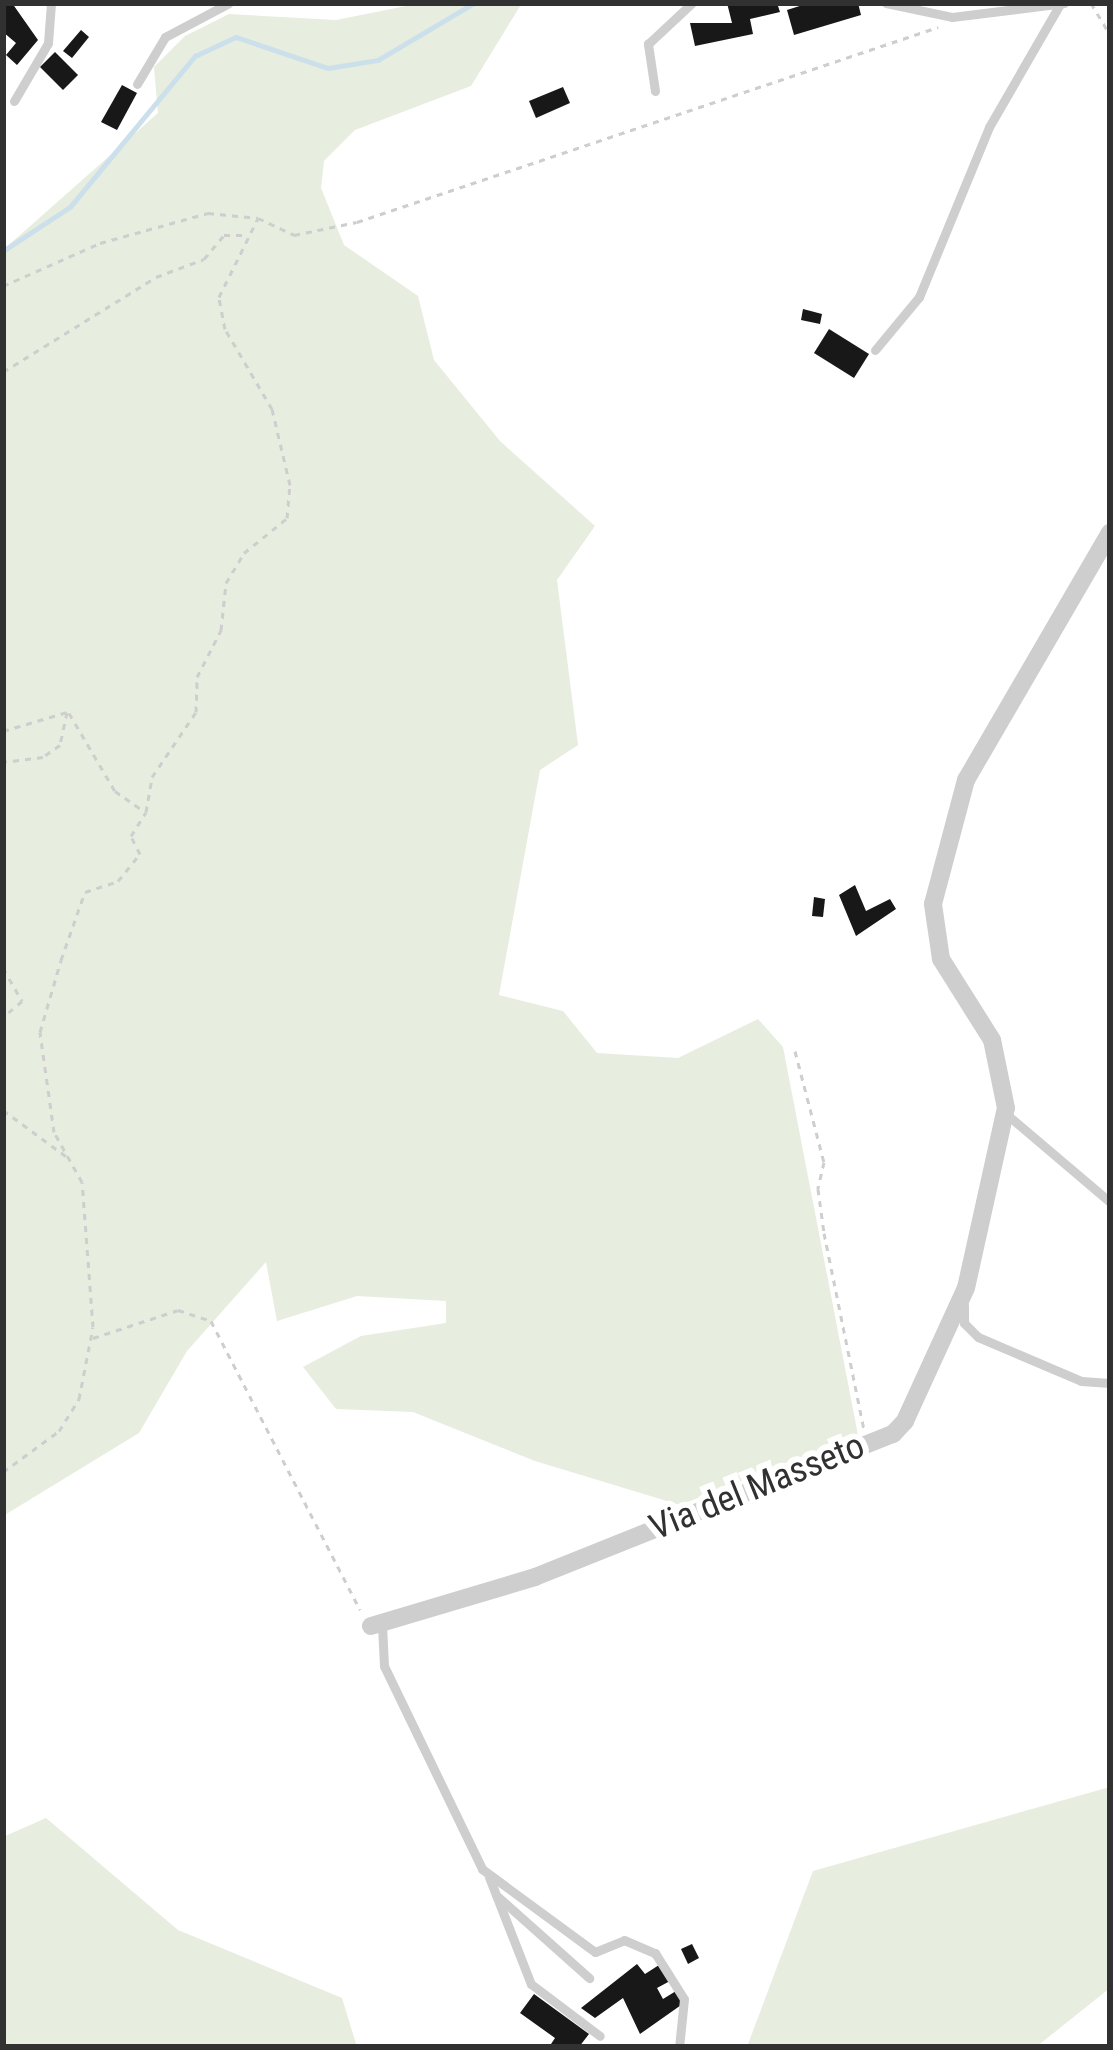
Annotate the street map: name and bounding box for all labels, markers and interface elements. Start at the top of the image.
street label: Via del Masseto [643,1424,871,1550]

